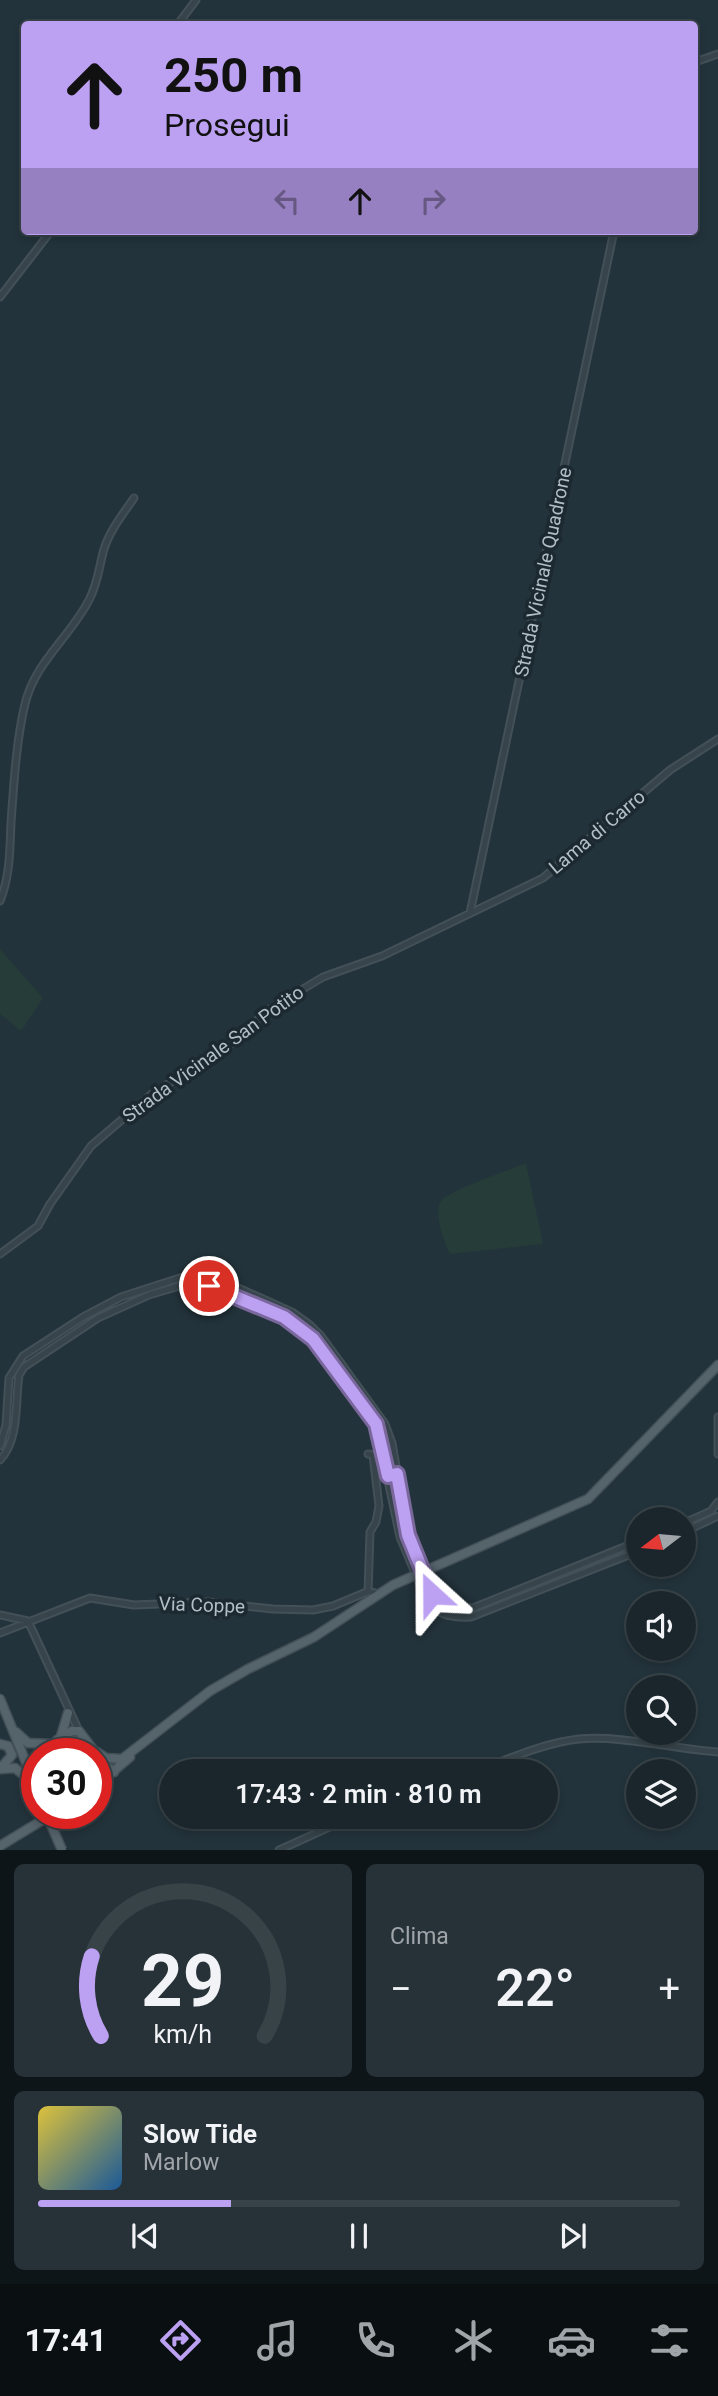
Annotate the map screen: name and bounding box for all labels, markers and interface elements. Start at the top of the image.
text: 250 m [164,47,303,104]
icon: ahead [49,49,140,140]
text: Prosegui [164,106,290,144]
icon: left [268,182,306,220]
icon: ahead [341,182,379,220]
icon: right [414,182,452,220]
street label: Strada Vicinale Quadrone [510,465,576,679]
street label: Lama di Carro [544,785,650,879]
street label: Strada Vicinale San Potito [118,981,308,1127]
pin [179,1256,239,1316]
icon: arrive [190,1267,228,1305]
north arrow [626,1507,696,1577]
map controls [626,1507,696,1829]
position arrow [395,1557,469,1631]
button: sound [626,1591,696,1661]
street label: Via Coppe [158,1592,246,1618]
button: search [626,1675,696,1745]
speed limit sign: 30 [21,1738,112,1829]
button: layers [626,1759,696,1829]
text: 17:43 · 2 min · 810 m [235,1779,482,1809]
text: Clima [390,1923,449,1950]
text: 29 [141,1939,225,2025]
text: 22° [495,1958,575,2019]
text: − [390,1967,412,2011]
text: + [658,1967,680,2011]
text: km/h [154,2020,212,2049]
text: Slow Tide [143,2119,257,2149]
text: Marlow [143,2149,219,2176]
icon: previous [126,2217,164,2255]
icon: pause [340,2217,378,2255]
icon: next [554,2217,592,2255]
icon: directions [156,2316,205,2365]
icon: music [253,2316,302,2365]
icon: phone [351,2316,400,2365]
icon: climate [449,2316,498,2365]
icon: car [547,2316,596,2365]
icon: filters [645,2316,694,2365]
text: 17:41 [24,2321,107,2359]

